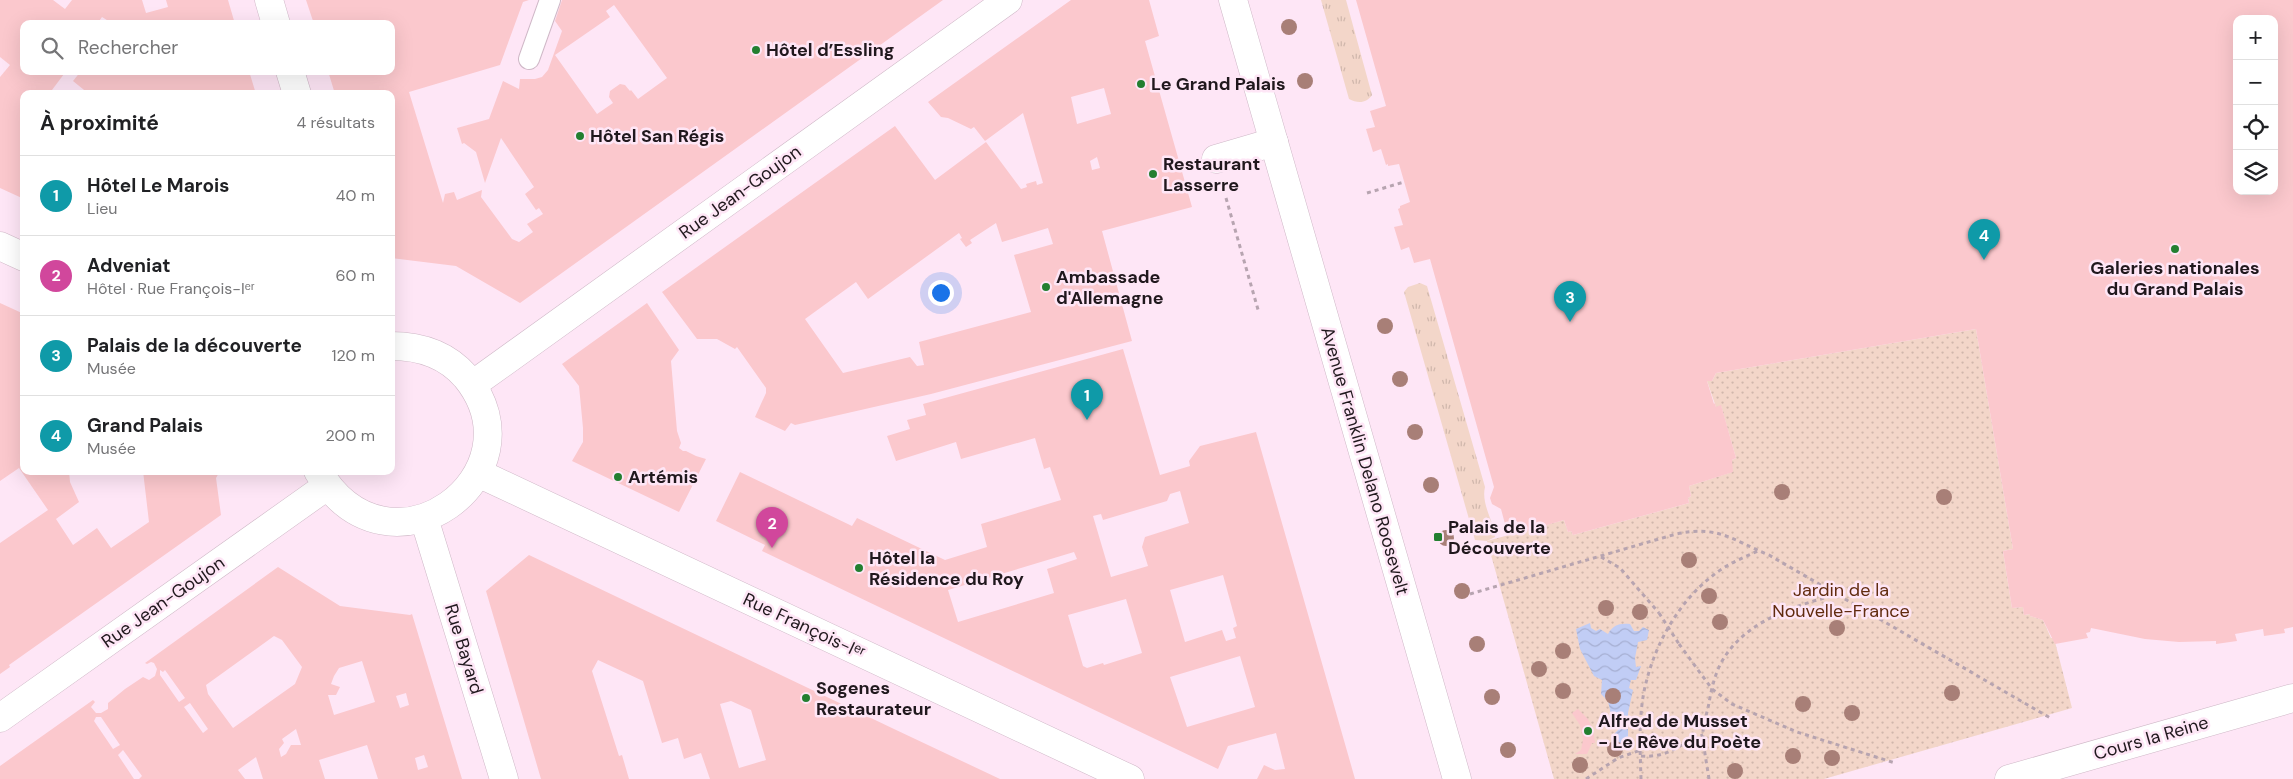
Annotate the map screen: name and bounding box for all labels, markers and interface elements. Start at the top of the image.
map controls [2233,15,2278,195]
button: + [2233,15,2278,60]
search box [20,20,395,75]
icon: search [38,34,66,62]
text: Rechercher [78,35,178,60]
place label: Hôtel d’Essling [766,38,895,62]
marker: Hôtel d’Essling [750,44,762,56]
button: − [2233,60,2278,105]
place label: Le Grand Palais [1151,72,1286,96]
marker: Le Grand Palais [1135,78,1147,90]
button: locate [2233,105,2278,150]
text: À proximité [40,109,159,137]
text: 4 résultats [297,112,375,133]
place label: Hôtel San Régis [590,124,724,148]
marker: Hôtel San Régis [574,130,586,142]
street label: Rue Jean-Goujon [674,140,806,244]
button: layers [2233,150,2278,195]
place label: Restaurant Lasserre [1163,152,1260,197]
marker: Restaurant Lasserre [1147,168,1159,180]
text: Hôtel Le Marois [87,173,229,198]
text: 1 [53,185,59,206]
text: 40 m [336,185,375,206]
text: Lieu [87,198,118,219]
pin: 4 [1968,219,2000,260]
marker: Galeries nationales du Grand Palais [2169,243,2181,255]
text: Adveniat [87,253,170,278]
place label: Galeries nationales du Grand Palais [2090,256,2260,301]
text: 2 [51,265,61,286]
text: 60 m [335,265,375,286]
place label: Ambassade d'Allemagne [1056,265,1164,310]
text: Hôtel · Rue François-Iᵉʳ [87,278,255,299]
your location [928,280,954,306]
marker: Ambassade d'Allemagne [1040,281,1052,293]
pin: 3 [1554,281,1586,322]
street label: Avenue Franklin Delano Roosevelt [1315,324,1415,598]
text: Palais de la découverte [87,333,302,358]
text: 3 [51,345,61,366]
text: 120 m [331,345,375,366]
text: Musée [87,358,136,379]
pin: 1 [1071,379,1103,420]
text: Grand Palais [87,413,203,438]
text: 4 [51,425,61,446]
text: 200 m [326,425,375,446]
text: Musée [87,438,136,459]
place label: Artémis [628,465,698,489]
marker: Artémis [612,471,624,483]
pin: 2 [756,507,788,548]
place label: Palais de la Découverte [1448,515,1551,560]
marker: Palais de la Découverte [1432,531,1444,543]
place label: Hôtel la Résidence du Roy [869,546,1024,591]
street label: Rue Jean-Goujon [97,551,229,653]
marker: Hôtel la Résidence du Roy [853,562,865,574]
park label: Jardin de la Nouvelle-France [1772,578,1910,623]
street label: Rue François-Iᵉʳ [739,587,869,665]
street label: Rue Bayard [439,601,489,697]
place label: Sogenes Restaurateur [816,676,931,721]
marker: Sogenes Restaurateur [800,692,812,704]
place label: Alfred de Musset - Le Rêve du Poète [1598,709,1761,754]
street label: Cours la Reine [2091,710,2211,766]
marker: Alfred de Musset - Le Rêve du Poète [1582,725,1594,737]

